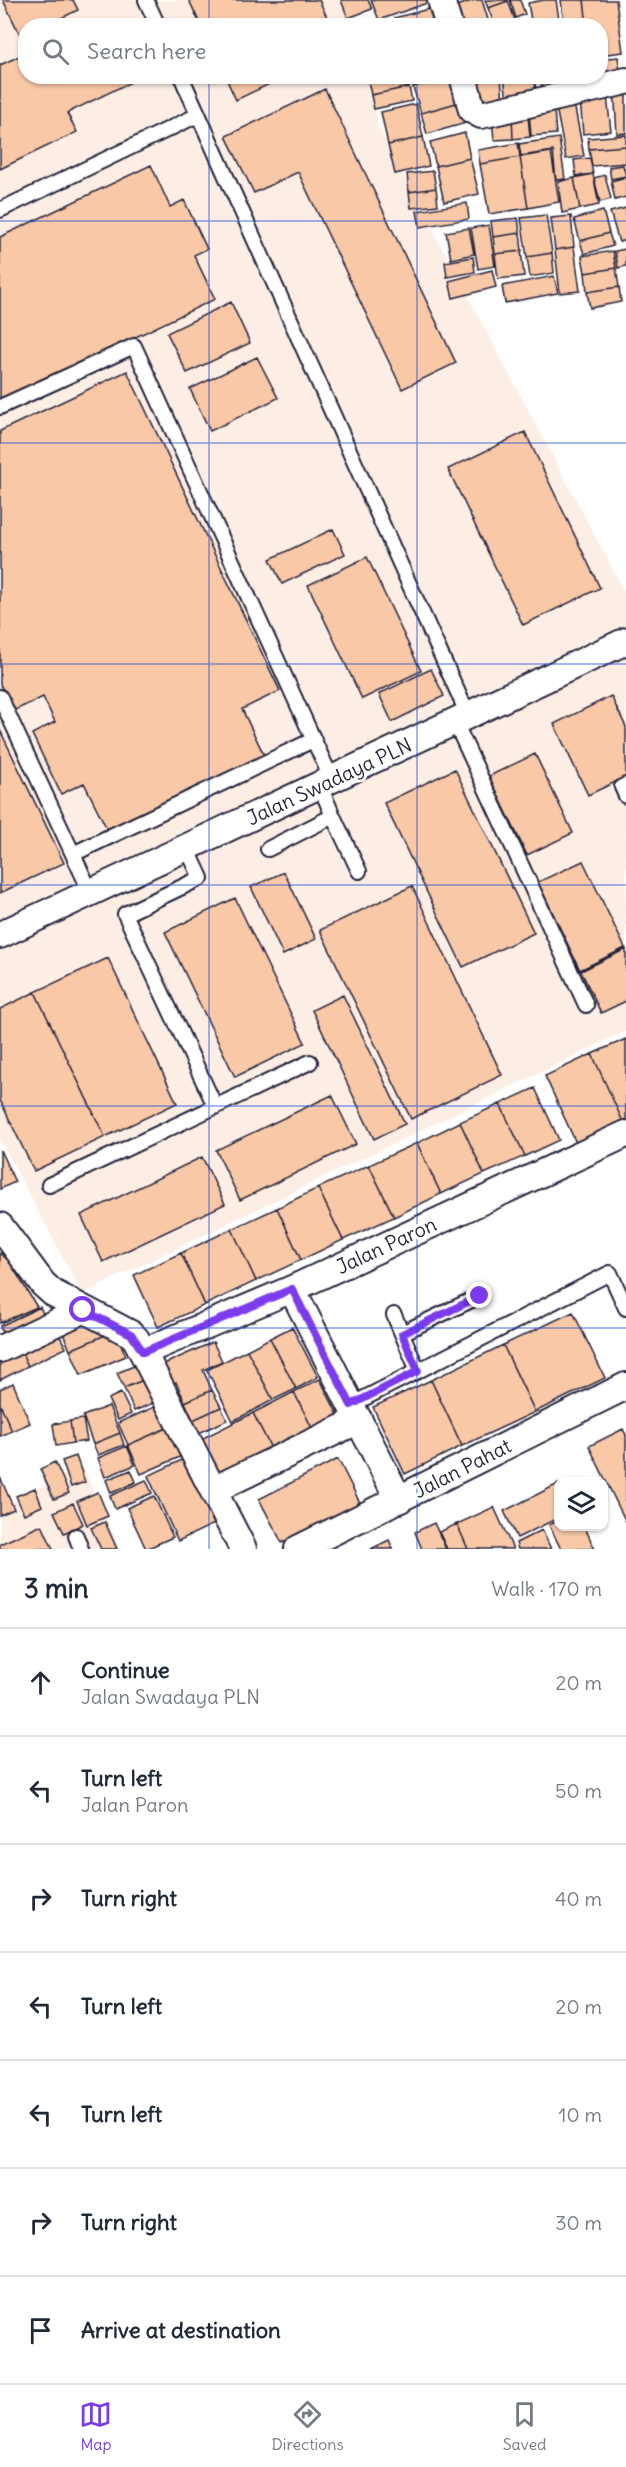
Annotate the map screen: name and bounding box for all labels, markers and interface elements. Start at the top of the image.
search box [18,18,608,84]
icon: search [39,35,72,68]
text: Search here [87,37,206,65]
street label: Jalan Swadaya PLN [243,732,415,830]
street label: Jalan Paron [332,1211,440,1279]
route end [466,1282,492,1308]
route start [69,1296,95,1322]
street label: Jalan Pahat [409,1433,515,1503]
map controls [554,1477,608,1531]
button: layers [554,1477,608,1531]
text: 3 min [24,1572,89,1605]
text: Walk · 170 m [491,1576,602,1601]
text: Continue [81,1656,170,1684]
icon: ahead [24,1666,57,1699]
text: 20 m [556,1670,602,1695]
text: Jalan Swadaya PLN [81,1684,260,1709]
text: Turn left [81,1764,162,1792]
icon: left [24,1774,57,1807]
text: 50 m [555,1778,602,1803]
text: Jalan Paron [81,1792,189,1817]
icon: right [24,1882,57,1915]
text: Turn right [81,1884,177,1912]
text: 40 m [555,1886,602,1911]
icon: left [24,1990,57,2023]
text: Turn left [81,1992,162,2020]
text: 20 m [556,1994,602,2019]
icon: left [24,2098,57,2131]
text: Turn left [81,2100,162,2128]
text: 10 m [559,2102,602,2127]
icon: right [24,2206,57,2239]
text: Turn right [81,2208,177,2236]
text: 30 m [555,2210,602,2235]
icon: arrive [24,2314,57,2347]
text: Arrive at destination [81,2316,281,2344]
tab: Map [79,2398,112,2454]
tab: Directions [271,2398,344,2454]
tab: Saved [503,2398,547,2454]

